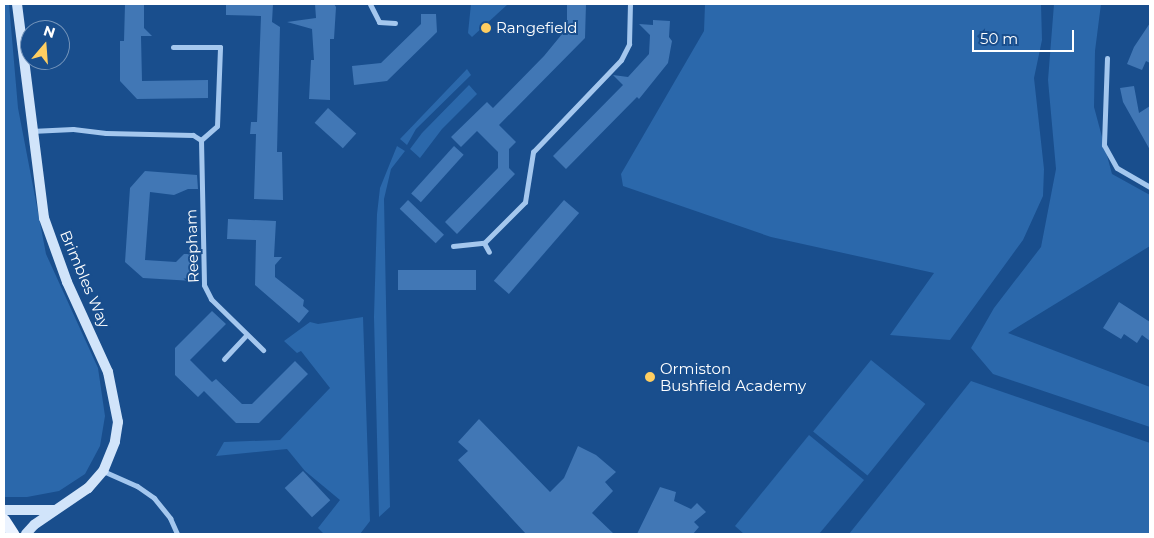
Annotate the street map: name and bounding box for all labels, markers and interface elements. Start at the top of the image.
place label: Rangefield [496,19,577,37]
north arrow [20,20,70,70]
scale bar [974,20,1076,52]
text: N [41,21,57,42]
marker: Rangefield [480,22,492,34]
text: 50 m [980,29,1018,48]
street label: Reepham [182,209,202,283]
street label: Brimbles Way [56,228,114,330]
place label: Ormiston Bushfield Academy [660,359,806,394]
marker: Ormiston Bushfield Academy [644,371,656,383]

